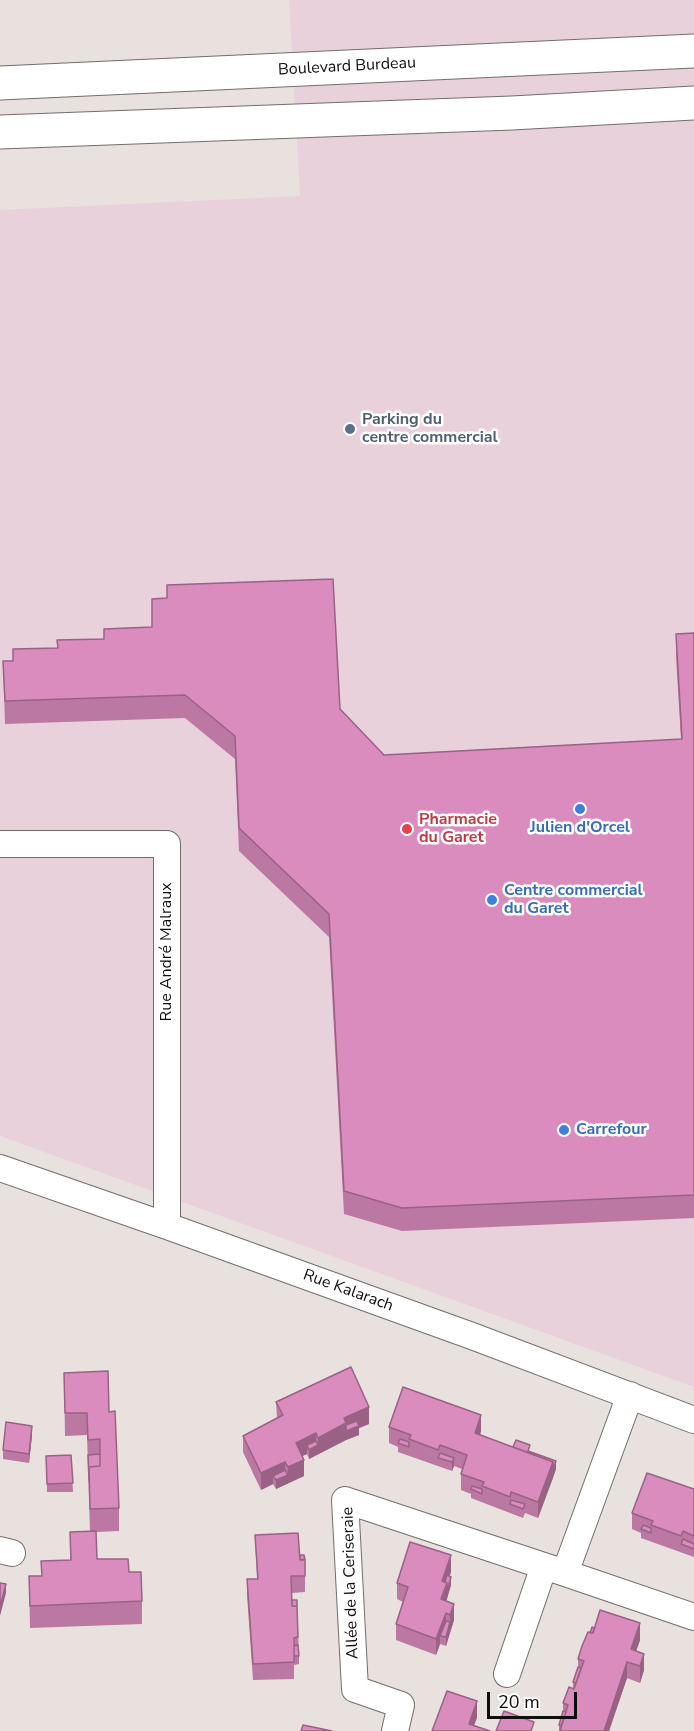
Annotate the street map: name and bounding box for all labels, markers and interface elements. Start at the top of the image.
street label: Boulevard Burdeau [278,54,416,80]
place label: Parking du centre commercial [362,410,498,448]
marker: Parking du centre commercial [343,422,357,436]
marker: Julien d'Orcel [573,802,587,816]
place label: Pharmacie du Garet [419,810,497,848]
place label: Julien d'Orcel [530,818,630,838]
marker: Pharmacie du Garet [400,822,414,836]
place label: Centre commercial du Garet [504,881,643,919]
street label: Rue André Malraux [157,882,177,1022]
marker: Centre commercial du Garet [485,893,499,907]
place label: Carrefour [576,1120,647,1140]
marker: Carrefour [557,1123,571,1137]
street label: Rue Kalarach [300,1266,396,1316]
street label: Allée de la Ceriseraie [339,1507,363,1659]
scale bar [490,1680,580,1718]
text: 20 m [498,1690,540,1714]

